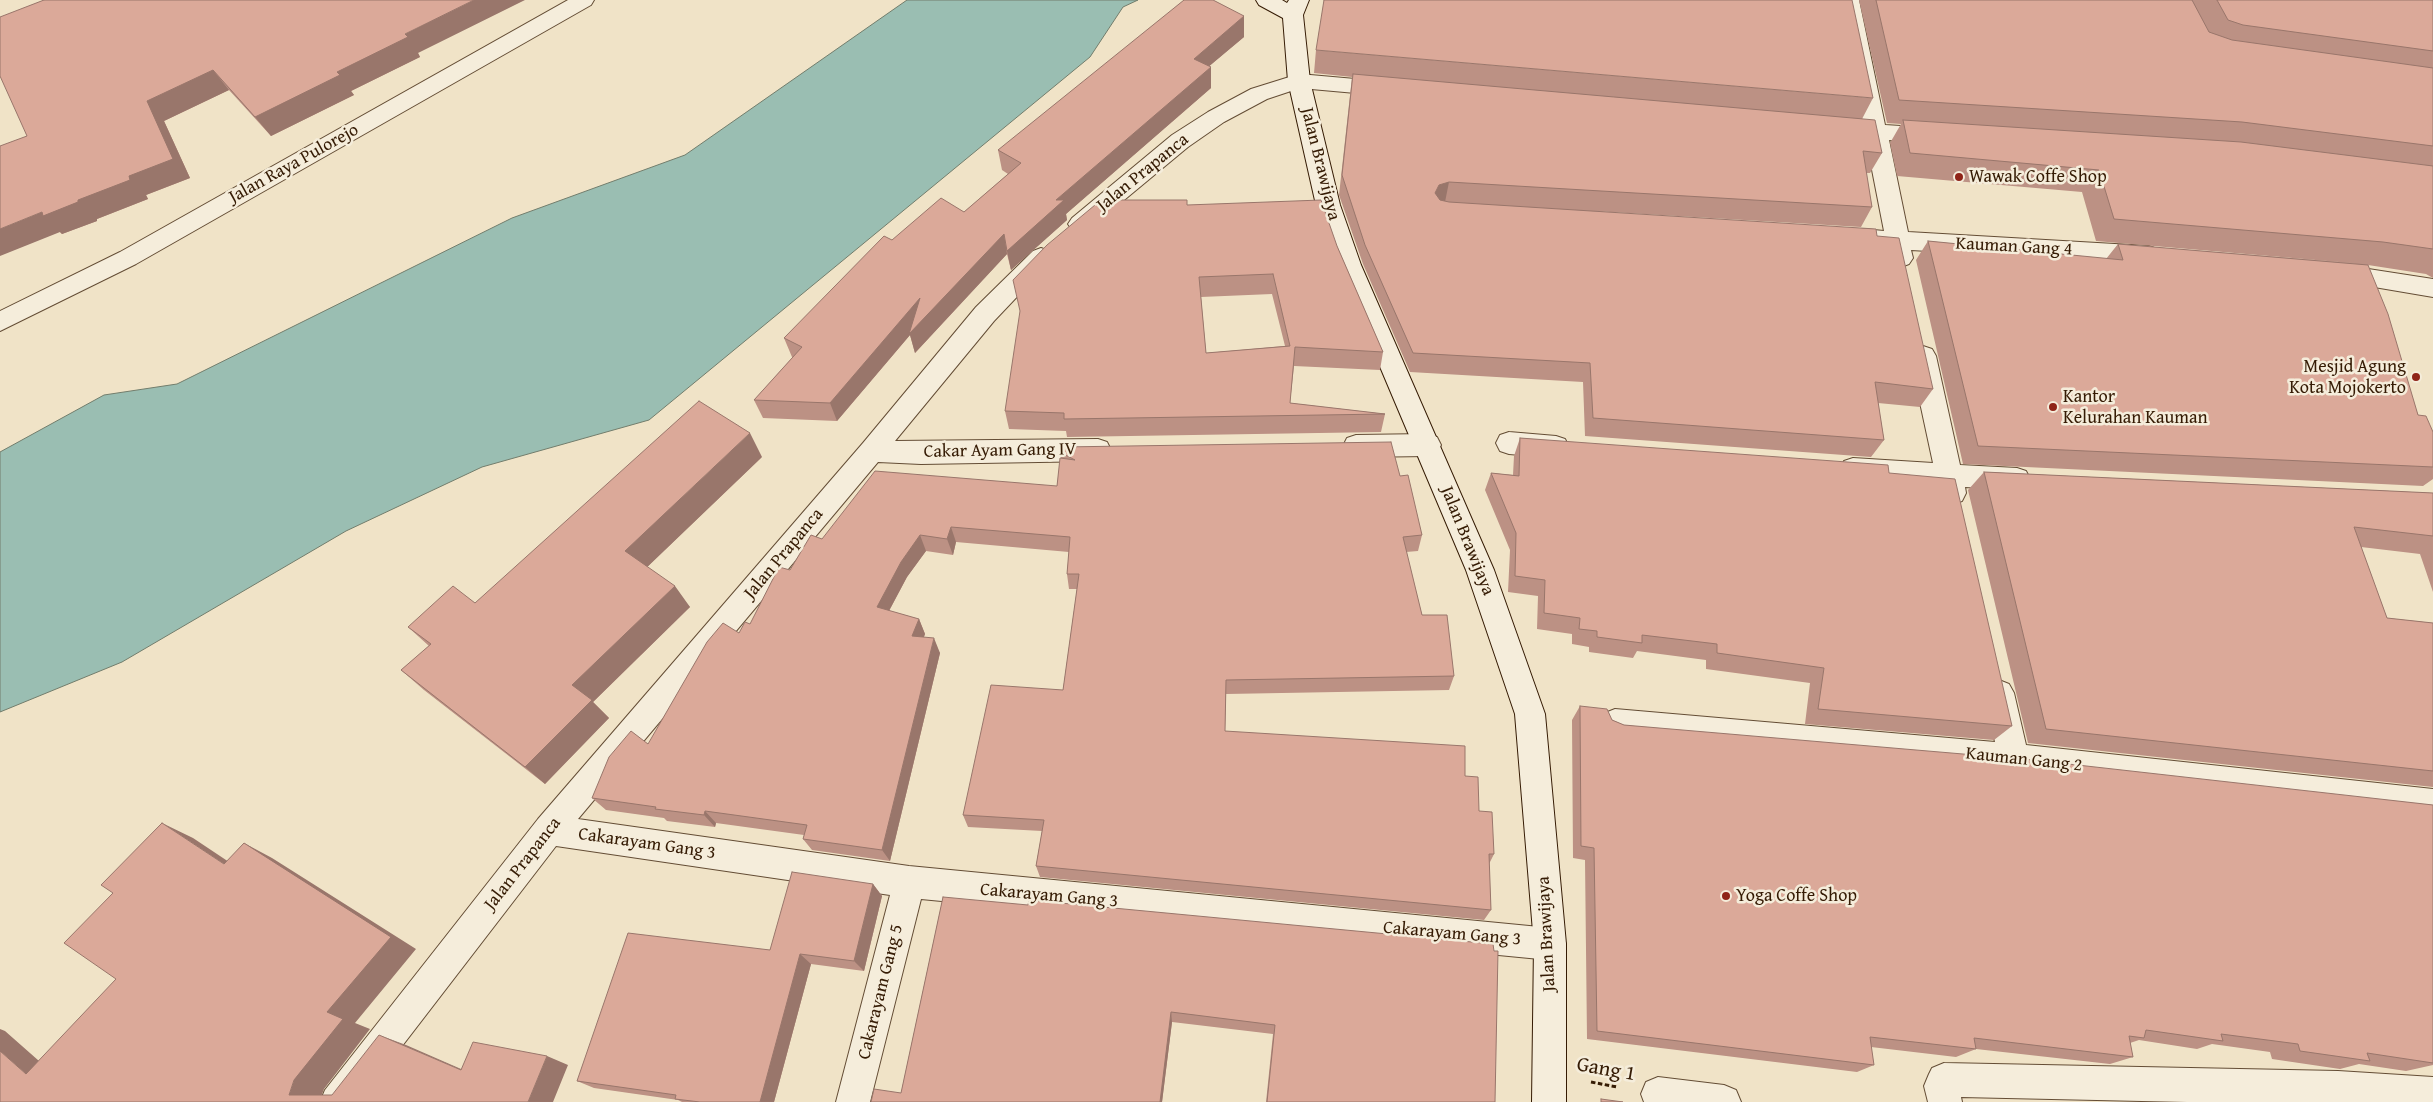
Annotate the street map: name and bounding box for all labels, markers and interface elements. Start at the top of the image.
street label: Jalan Brawijaya [1296,105,1344,223]
street label: Jalan Raya Pulorejo [225,119,363,209]
street label: Jalan Prapanca [1093,129,1193,217]
place label: Wawak Coffe Shop [1969,166,2107,188]
marker: Wawak Coffe Shop [1953,171,1965,183]
street label: Kauman Gang 4 [1955,233,2073,261]
place label: Mesjid Agung Kota Mojokerto [2289,356,2406,398]
marker: Mesjid Agung Kota Mojokerto [2410,371,2422,383]
place label: Kantor Kelurahan Kauman [2063,386,2208,428]
marker: Kantor Kelurahan Kauman [2047,401,2059,413]
street label: Cakar Ayam Gang IV [923,439,1077,463]
street label: Jalan Brawijaya [1435,483,1499,599]
street label: Jalan Prapanca [740,504,828,604]
street label: Kauman Gang 2 [1965,743,2083,777]
street label: Jalan Prapanca [480,813,566,915]
street label: Cakarayam Gang 3 [577,824,717,864]
street label: Jalan Brawijaya [1533,876,1561,992]
street label: Cakarayam Gang 3 [979,879,1119,913]
place label: Yoga Coffe Shop [1736,885,1857,907]
marker: Yoga Coffe Shop [1720,890,1732,902]
street label: Cakarayam Gang 3 [1382,917,1522,951]
street label: Cakarayam Gang 5 [854,922,908,1062]
street label: Gang 1 [1575,1052,1637,1088]

